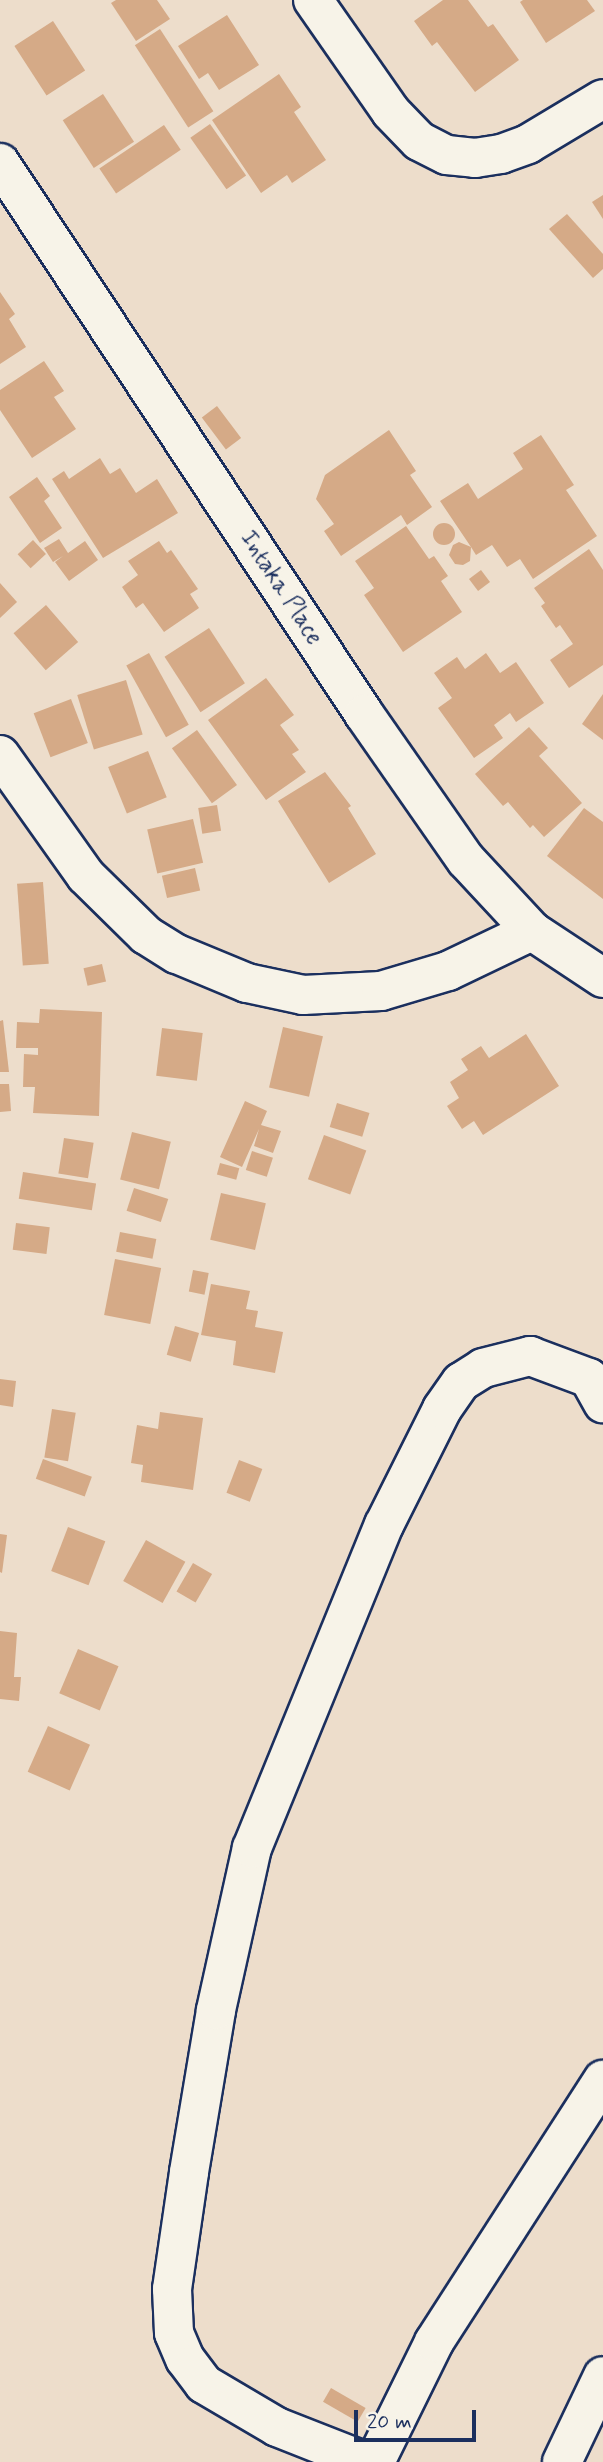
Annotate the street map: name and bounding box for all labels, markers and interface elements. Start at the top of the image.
street label: Intaka Place [233,525,329,651]
scale bar [358,2396,480,2440]
text: 20 m [367,2408,412,2436]

